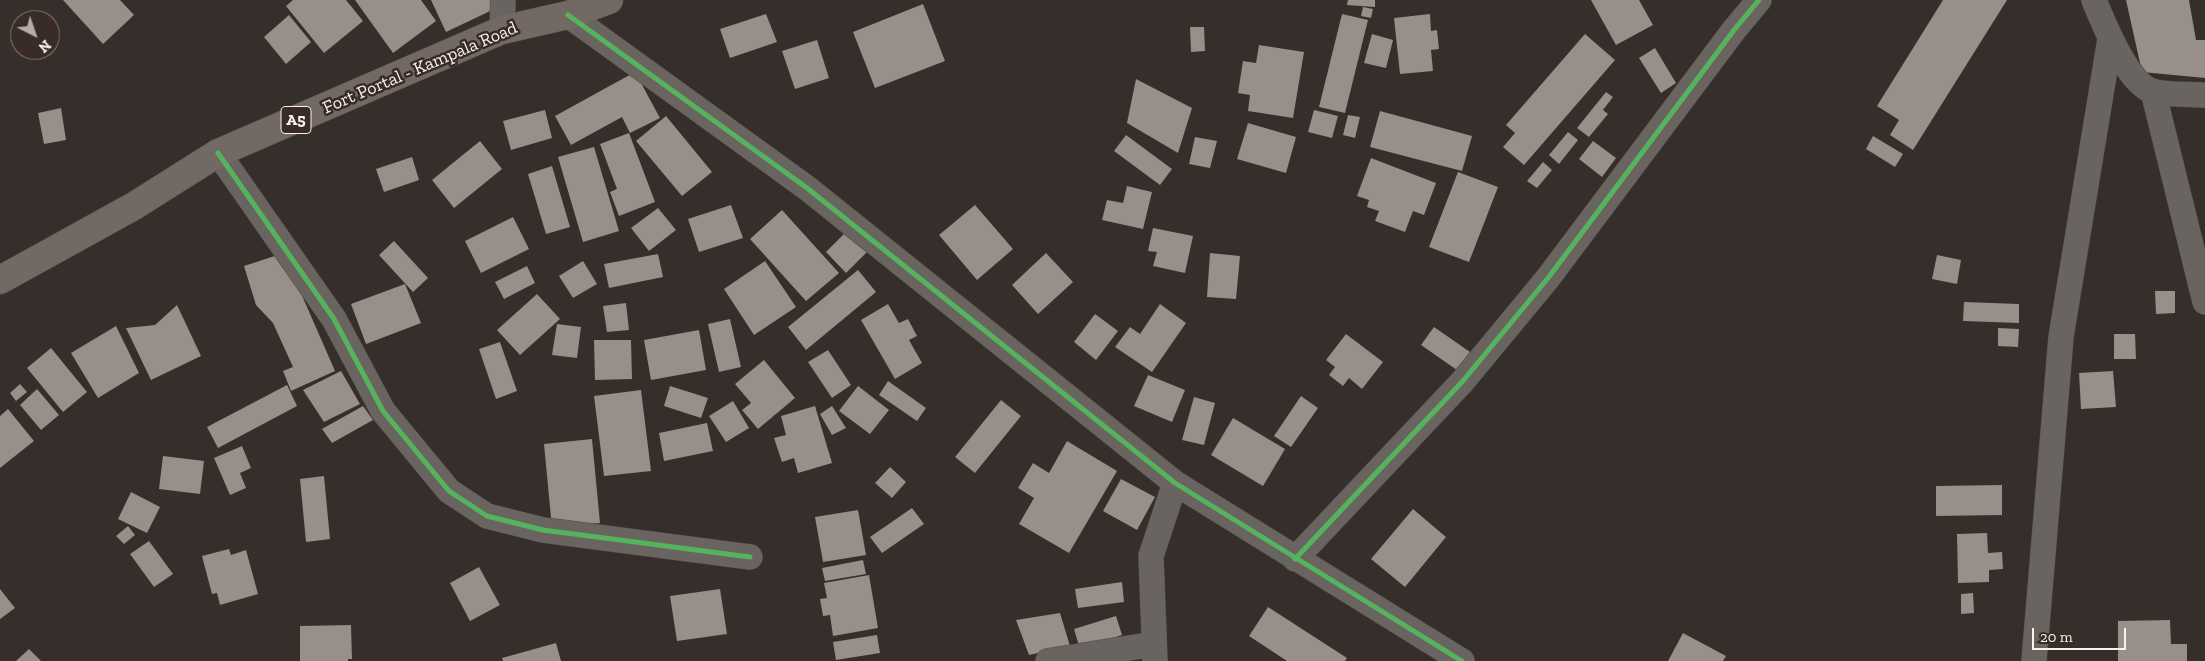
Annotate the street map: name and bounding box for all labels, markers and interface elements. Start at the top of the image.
north arrow [10,10,60,60]
street label: Fort Portal - Kampala Road [319,17,521,119]
text: N [35,36,54,56]
road number: A5 [281,106,311,134]
scale bar [2035,618,2129,650]
text: 20 m [2040,628,2073,646]

